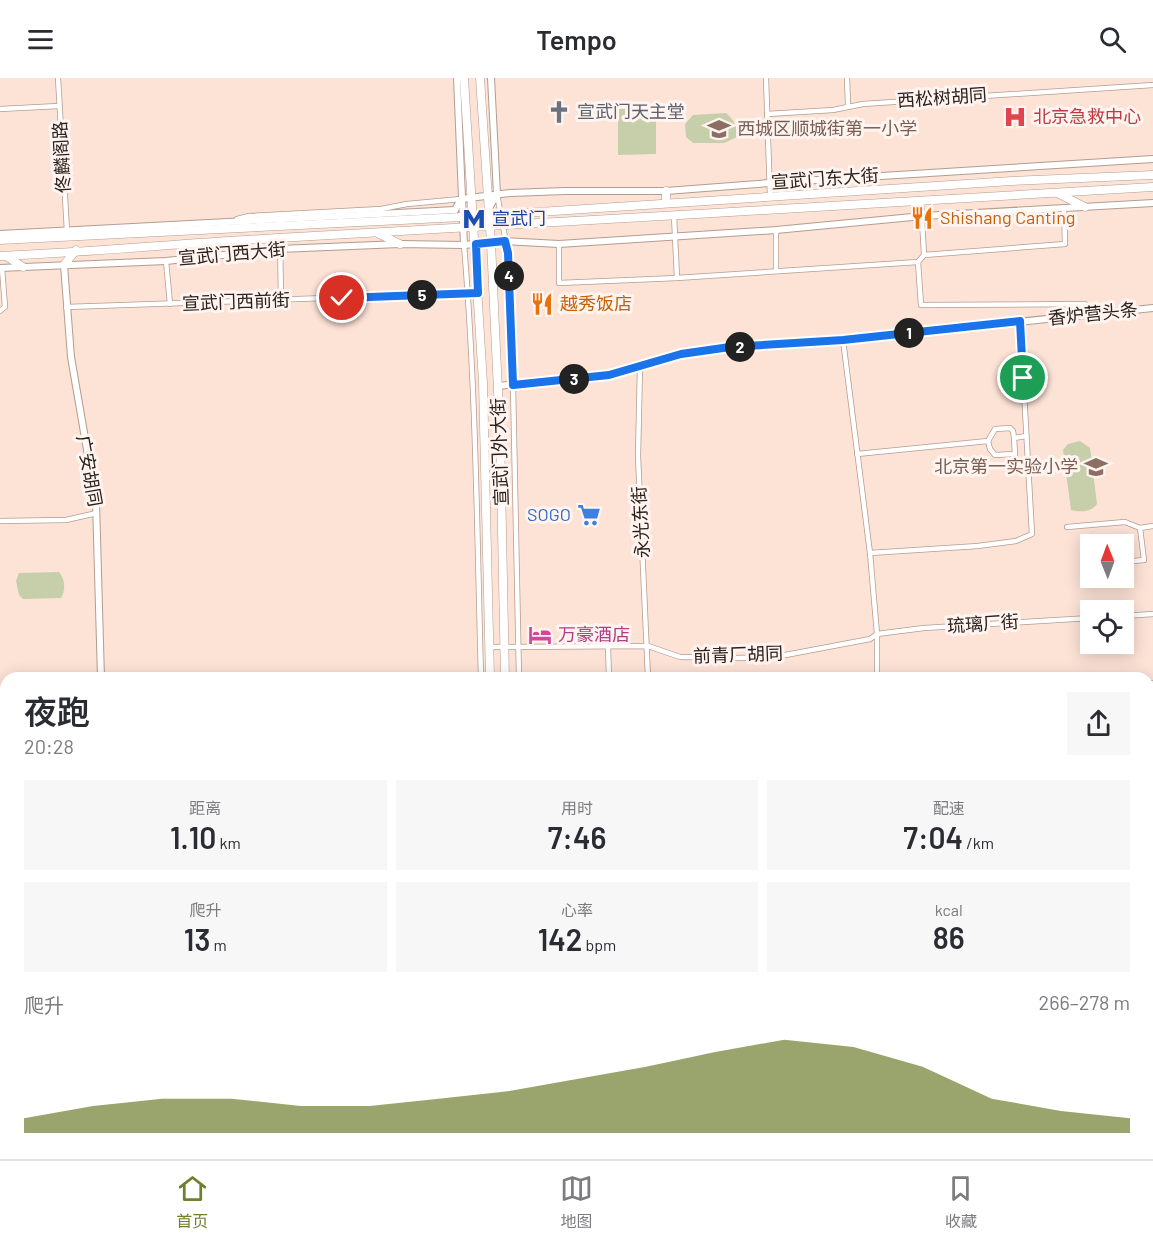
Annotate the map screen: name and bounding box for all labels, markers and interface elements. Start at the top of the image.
icon: menu [24,23,57,56]
text: Tempo [536,23,617,55]
icon: search [1096,23,1129,56]
street label: 西松树胡同 [896,83,988,111]
church icon: 宣武门天主堂 [546,99,572,125]
place label: 宣武门天主堂 [577,100,685,122]
hospital icon: 北京急救中心 [1002,104,1028,130]
place label: 北京急救中心 [1033,105,1141,127]
school or university icon: 西城区顺城街第一小学 [706,116,732,142]
place label: 西城区顺城街第一小学 [737,117,917,139]
street label: 佟麟阁路 [48,121,74,194]
street label: 宣武门东大街 [770,163,880,193]
restaurant icon: Shishang Canting [909,205,935,231]
metro station icon: 宣武门 [461,206,487,232]
place label: Shishang Canting [940,206,1075,228]
place label: 宣武门 [492,207,546,229]
street label: 宣武门西大街 [177,237,287,269]
pin: 4 [494,261,524,291]
text: 4 [504,266,514,285]
pin [316,272,367,323]
pin: 5 [407,280,437,310]
icon: check [325,281,358,314]
text: 5 [418,285,426,304]
street label: 宣武门西前街 [182,288,290,314]
restaurant icon: 越秀饭店 [529,291,555,317]
place label: 越秀饭店 [560,292,632,314]
street label: 香炉营头条 [1047,297,1139,329]
pin: 1 [894,318,924,348]
text: 1 [906,323,912,342]
pin: 2 [725,332,755,362]
text: 2 [736,337,744,356]
pin [997,352,1048,403]
icon: arrive [1006,361,1039,394]
pin: 3 [559,364,589,394]
text: 3 [570,369,578,388]
street label: 宣武门外大街 [486,398,512,506]
street label: 广安胡同 [73,433,107,508]
school or university icon: 北京第一实验小学 [1083,454,1109,480]
place label: 北京第一实验小学 [934,455,1078,477]
street label: 永光东街 [627,486,653,559]
supermarket icon: SOGO [576,502,602,528]
place label: SOGO [527,503,571,525]
north arrow [1080,534,1134,588]
map controls [1080,534,1134,654]
button: locate [1080,600,1134,654]
street label: 琉璃厂街 [946,610,1020,636]
hotel icon: 万豪酒店 [527,622,553,648]
place label: 万豪酒店 [558,623,630,645]
street label: 前青厂胡同 [693,641,783,667]
text: 夜跑 [24,691,90,731]
button: share [1067,692,1130,755]
text: 20:28 [24,734,74,758]
text: 距离 [189,798,221,817]
text: 用时 [561,798,593,817]
text: 配速 [933,798,965,817]
text: 1.10 [170,819,216,855]
text: 7:46 [548,819,606,855]
text: 7:04 [903,819,963,855]
text: km [216,833,241,852]
text: /km [963,833,994,852]
text: 爬升 [189,900,221,919]
text: 心率 [561,900,593,919]
text: kcal [935,900,963,919]
text: 86 [933,919,965,955]
text: 13 [184,921,210,957]
text: 142 [538,921,582,957]
text: m [210,935,227,954]
text: bpm [582,935,616,954]
text: 266–278 m [1039,990,1130,1014]
text: 爬升 [24,993,64,1017]
tab: 首页 [176,1172,209,1232]
tab: 地图 [560,1172,593,1232]
tab: 收藏 [944,1172,977,1232]

